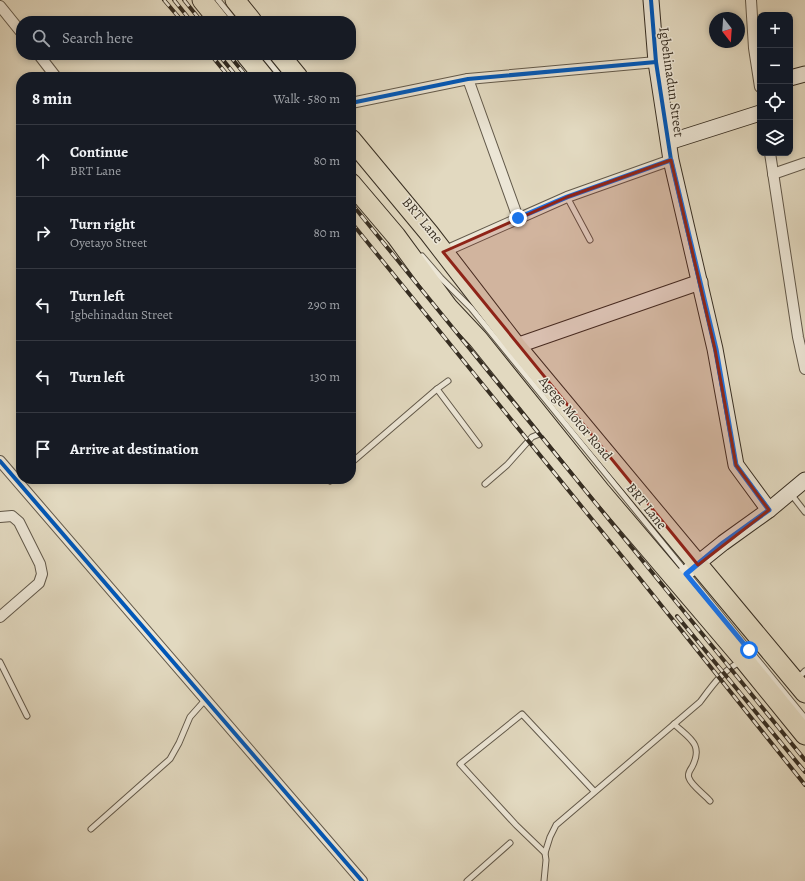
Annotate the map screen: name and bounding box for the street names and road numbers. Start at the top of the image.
street label: Igbehinadun Street [654,26,689,139]
street label: BRT Lane [398,193,448,247]
street label: Agege Motor Road [534,371,617,465]
street label: BRT Lane [622,479,671,534]

